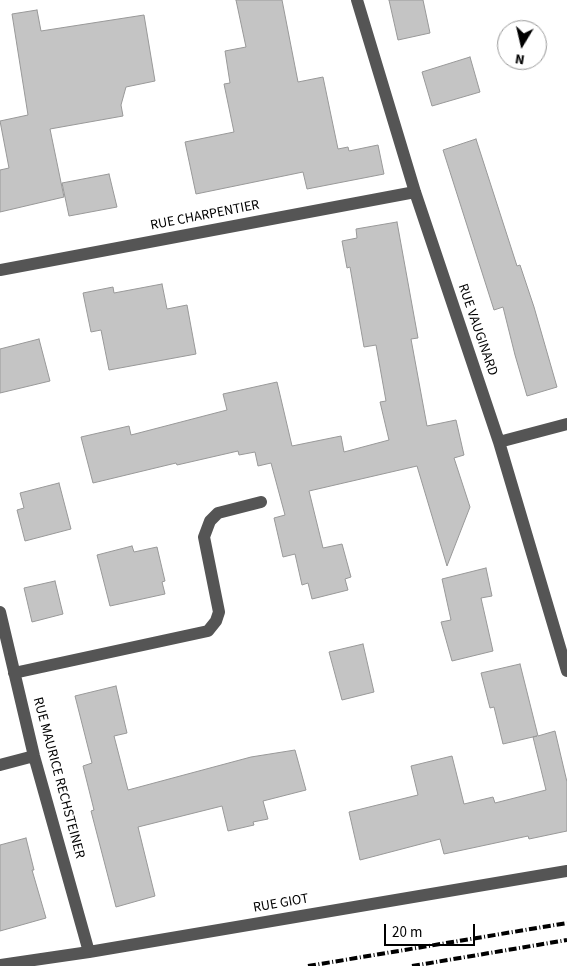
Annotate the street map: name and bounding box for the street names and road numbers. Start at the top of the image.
street label: RUE CHARPENTIER [149,197,261,235]
street label: RUE VAUGINARD [453,282,501,378]
street label: RUE MAURICE RECHSTEINER [28,696,88,860]
street label: RUE GIOT [252,891,310,917]

